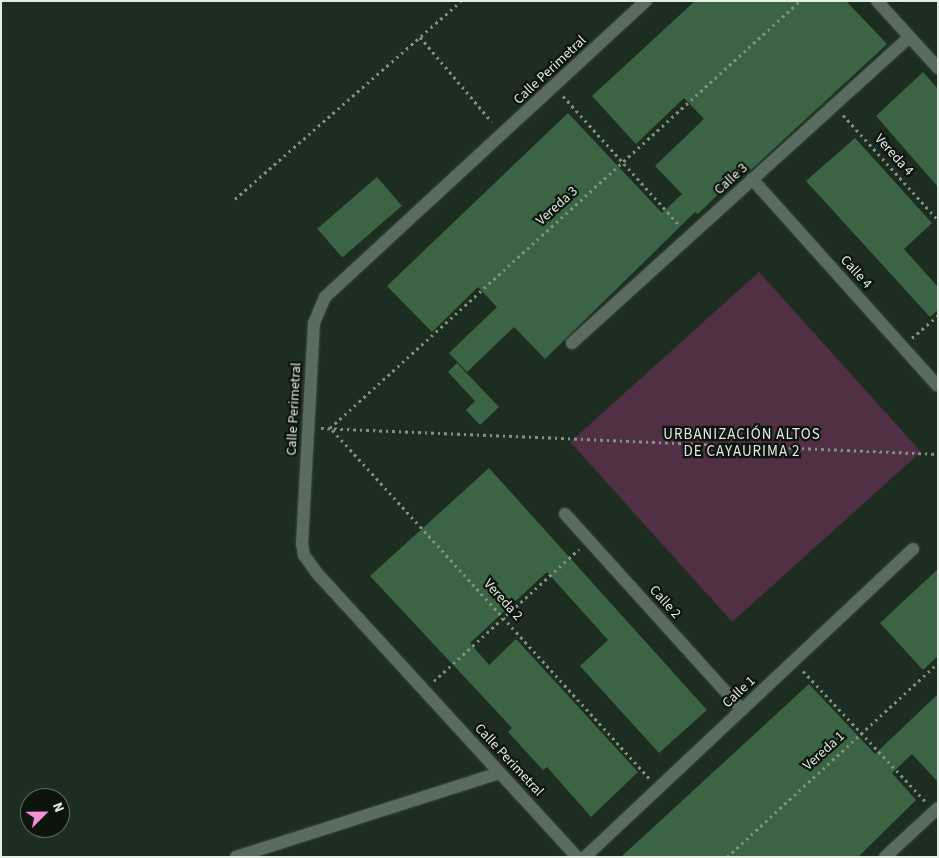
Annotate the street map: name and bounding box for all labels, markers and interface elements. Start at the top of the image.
street label: Calle Perimetral [510,32,590,108]
street label: Vereda 4 [871,131,917,179]
street label: Calle 3 [711,160,751,198]
street label: Vereda 3 [533,183,581,229]
street label: Calle 4 [837,252,875,292]
street label: Calle Perimetral [283,362,305,456]
district label: URBANIZACIÓN ALTOS DE CAYAURIMA 2 [661,425,823,460]
street label: Vereda 2 [480,576,526,624]
street label: Calle 2 [646,582,684,622]
street label: Calle 1 [719,673,759,711]
street label: Calle Perimetral [471,720,547,800]
street label: Vereda 1 [800,728,848,774]
north arrow [20,788,70,838]
text: N [47,799,69,816]

